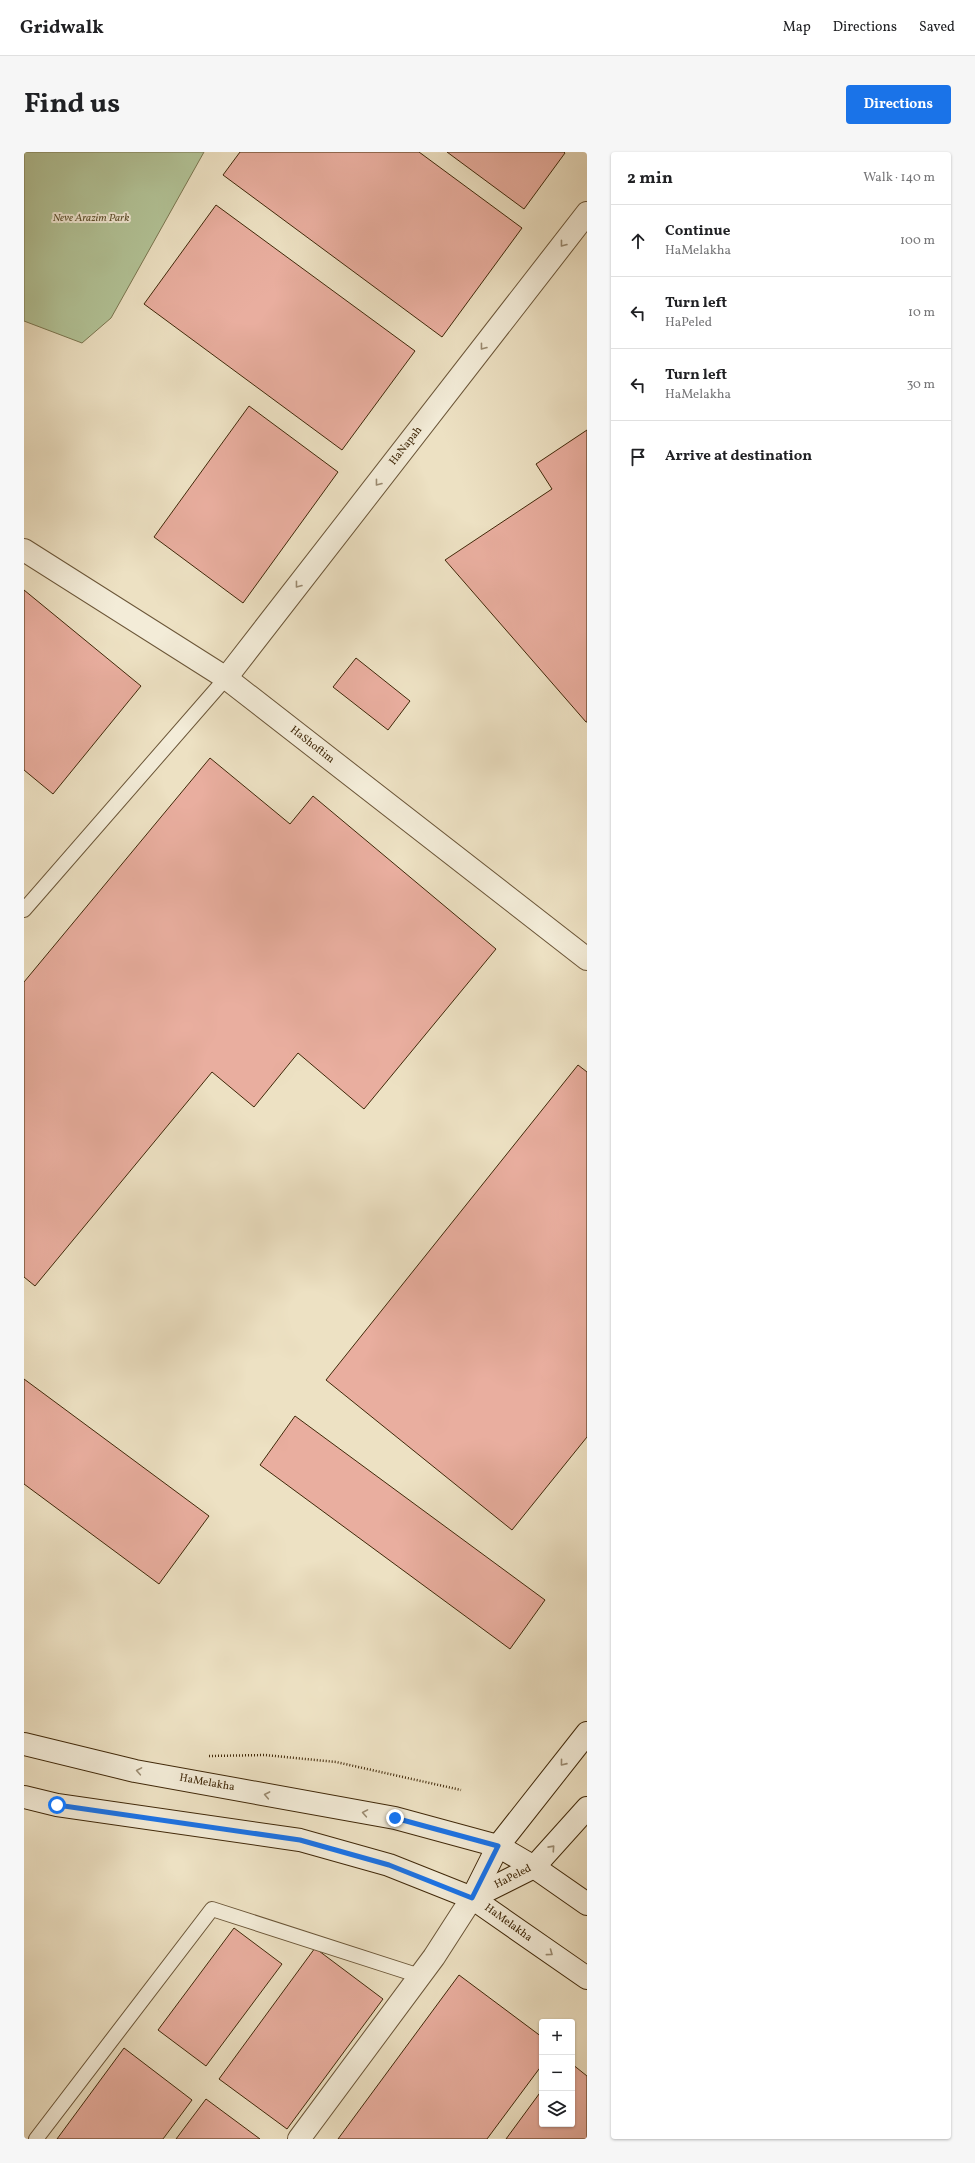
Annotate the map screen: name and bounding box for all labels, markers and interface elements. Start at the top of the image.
text: Gridwalk [20,15,104,41]
text: Map [783,18,811,37]
text: Directions [833,18,897,37]
text: Saved [919,18,955,37]
text: Find us [24,85,120,124]
button: Directions [846,85,951,124]
text: 2 min [627,167,673,190]
text: Walk · 140 m [863,169,935,187]
park label: Neve Arazim Park [53,211,129,226]
text: Continue [665,221,730,242]
icon: ahead [627,230,649,252]
text: 100 m [900,232,935,250]
one-way arrow [561,240,568,247]
text: HaMelakha [665,242,731,260]
text: Turn left [665,293,727,314]
icon: left [627,302,649,324]
text: 10 m [908,304,935,322]
text: HaPeled [665,314,712,332]
one-way arrow [481,342,488,349]
text: Turn left [665,365,727,386]
icon: left [627,374,649,396]
text: 30 m [907,376,935,394]
text: HaMelakha [665,386,731,404]
street label: HaNapah [386,423,426,469]
icon: arrive [627,446,649,468]
text: Arrive at destination [665,446,812,467]
one-way arrow [376,478,383,485]
one-way arrow [296,581,303,588]
street label: HaShoftim [287,723,338,767]
one-way arrow [560,1758,567,1766]
one-way arrow [136,1768,142,1776]
street label: HaMelakha [178,1771,236,1795]
one-way arrow [264,1791,270,1799]
route start [48,1796,66,1814]
one-way arrow [362,1809,368,1818]
route end [386,1809,404,1827]
one-way arrow [547,1845,554,1852]
street label: HaPeled [492,1861,534,1893]
street label: HaMelakha [481,1901,535,1946]
one-way arrow [545,1948,552,1955]
map controls [539,2019,575,2127]
button: + [539,2019,575,2055]
button: − [539,2055,575,2091]
button: layers [539,2091,575,2127]

